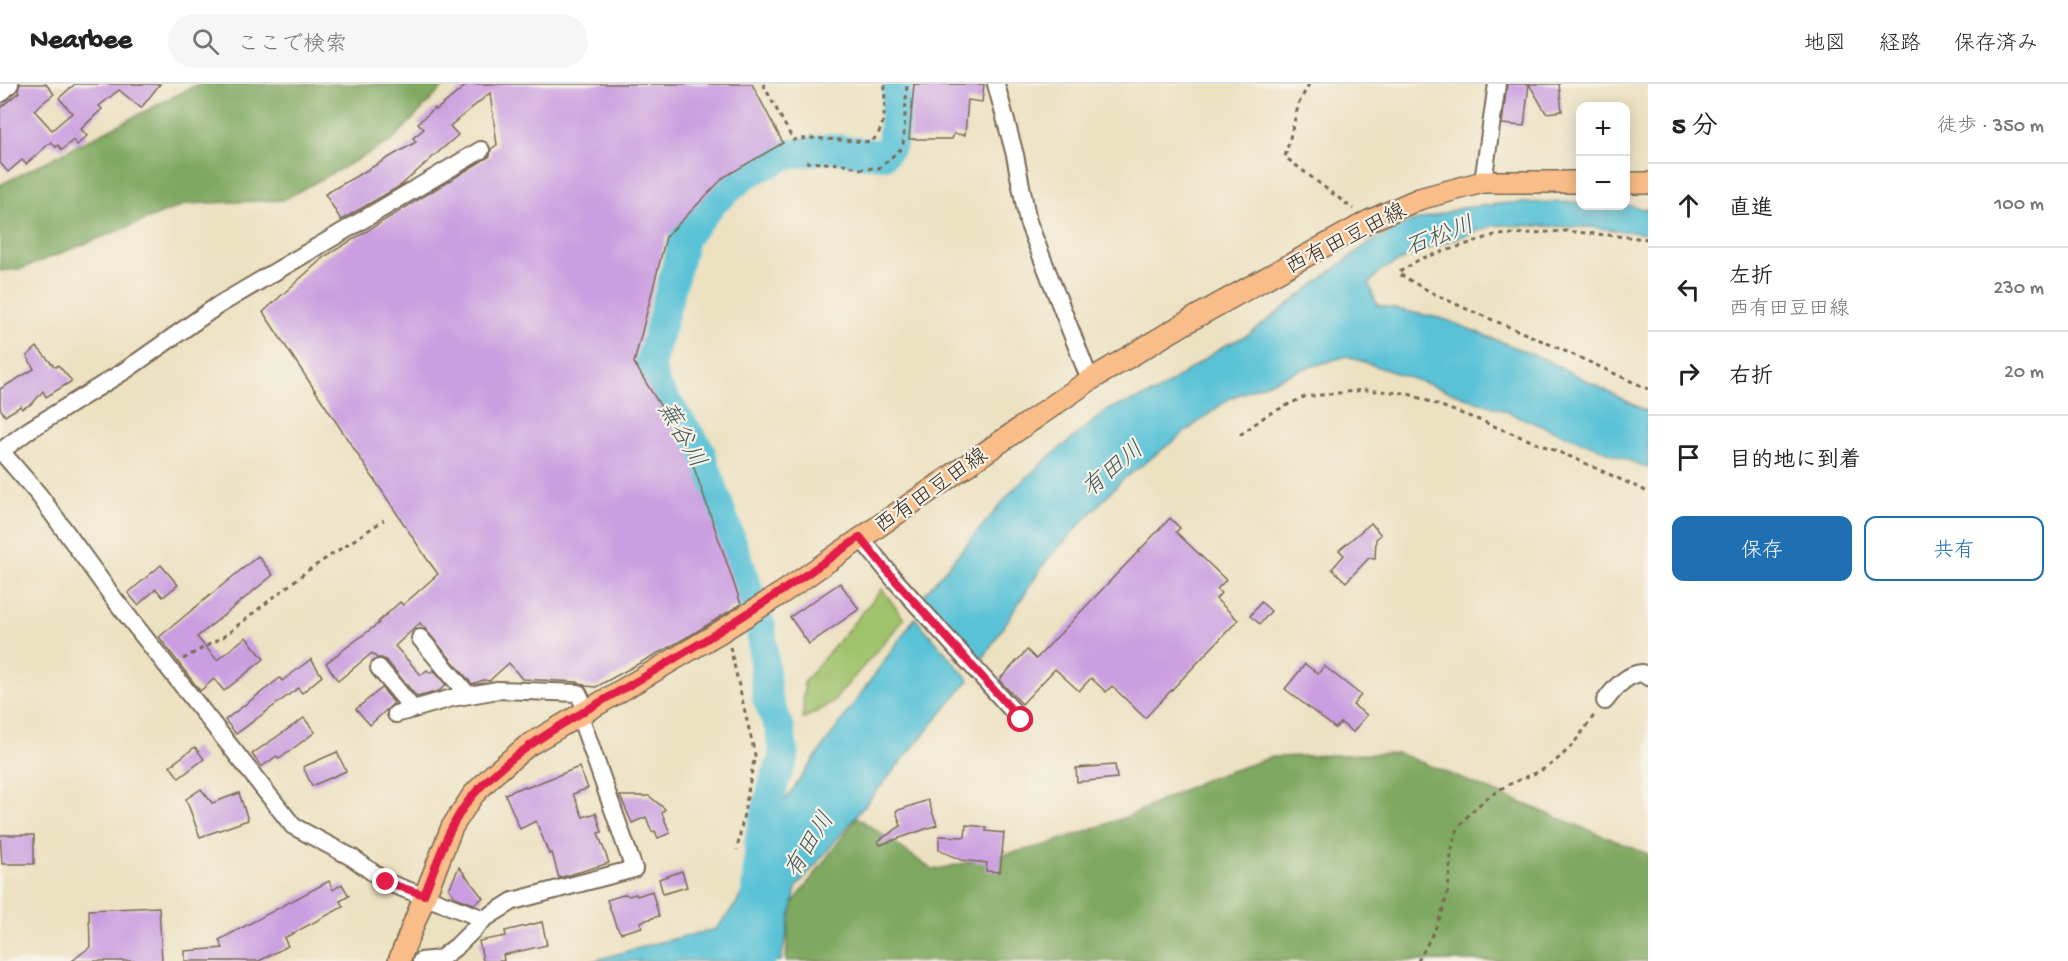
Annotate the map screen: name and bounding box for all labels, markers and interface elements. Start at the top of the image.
search box [168,14,588,68]
text: Nearbee [30,25,132,58]
icon: search [189,25,222,58]
text: ここで検索 [237,33,347,59]
text: 地図 [1804,33,1846,58]
text: 経路 [1879,33,1921,58]
text: 保存済み [1954,33,2038,58]
map controls [1576,102,1630,210]
button: + [1576,102,1630,156]
text: 5 分 [1672,113,1718,144]
text: 徒歩 · 350 m [1937,116,2044,139]
button: − [1576,156,1630,210]
icon: ahead [1672,189,1705,222]
text: 100 m [1994,194,2044,217]
text: 直進 [1729,197,1773,223]
street label: 西有田豆田線 [1282,198,1412,282]
water label: 石松川 [1401,212,1479,265]
text: 左折 [1729,265,1773,291]
icon: left [1672,273,1705,306]
text: 230 m [1994,278,2044,301]
text: 西有田豆田線 [1729,299,1849,322]
icon: right [1672,357,1705,390]
text: 20 m [2004,362,2044,385]
text: 右折 [1729,365,1773,391]
water label: 蕪谷川 [649,397,711,474]
water label: 有田川 [1077,436,1151,505]
icon: arrive [1672,441,1705,474]
street label: 西有田豆田線 [870,443,994,541]
text: 目的地に到着 [1729,449,1861,475]
button: 保存 [1672,516,1852,581]
button: 共有 [1864,516,2044,581]
route start [1007,706,1033,732]
water label: 有田川 [779,807,842,884]
route end [372,868,398,894]

